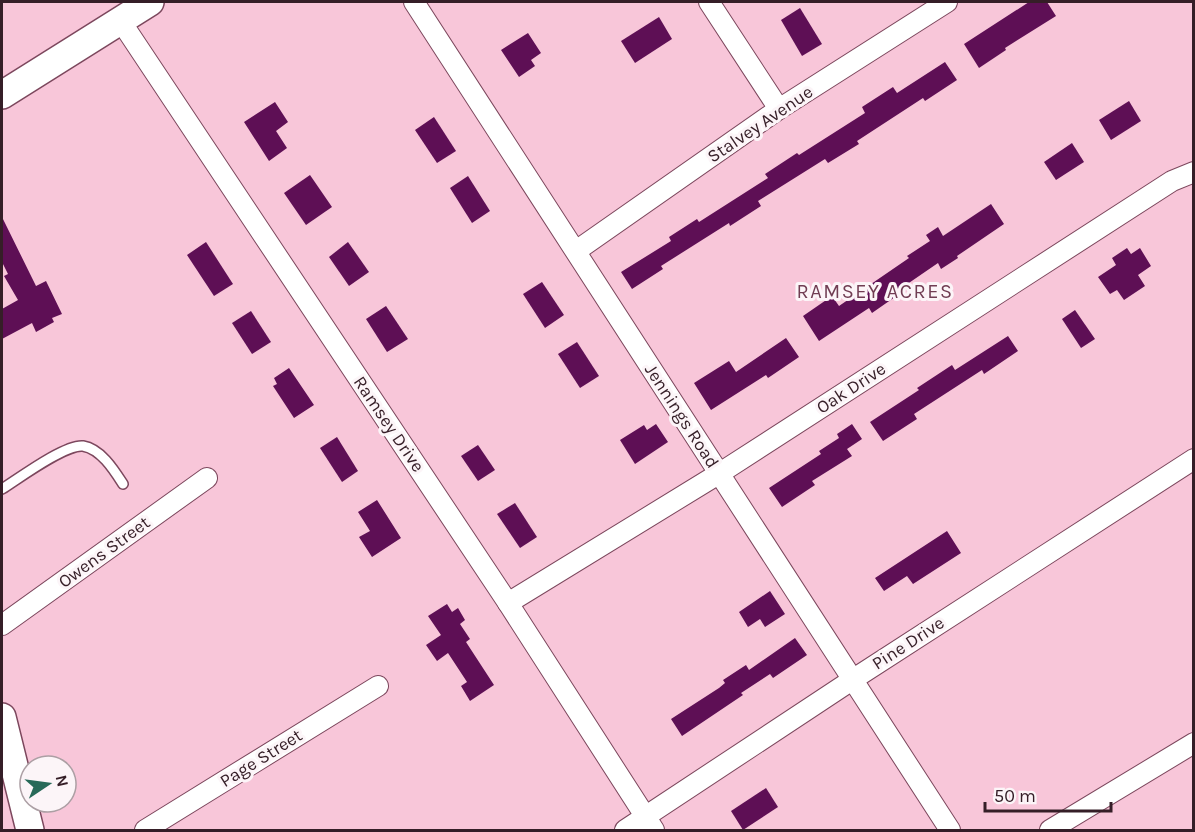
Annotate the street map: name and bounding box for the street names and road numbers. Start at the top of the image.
street label: Stalvey Avenue [703,81,817,167]
street label: Oak Drive [812,358,890,418]
street label: Jennings Road [640,360,724,472]
street label: Ramsey Drive [349,372,429,476]
street label: Owens Street [54,511,154,593]
street label: Pine Drive [868,612,948,674]
street label: Page Street [216,724,306,792]

